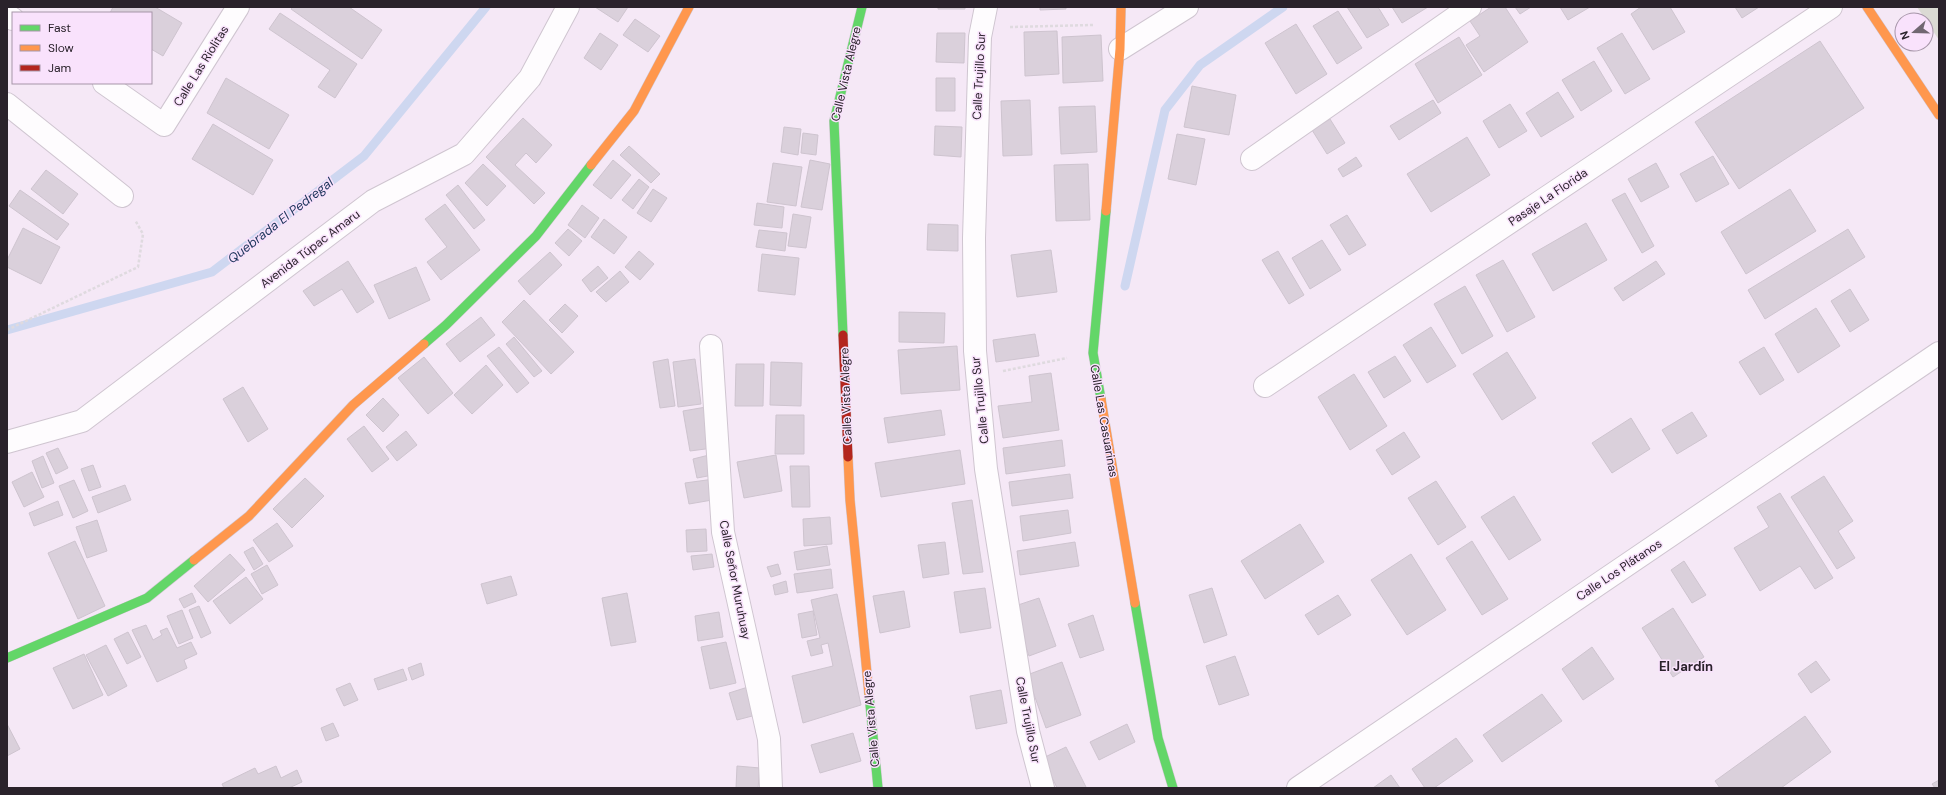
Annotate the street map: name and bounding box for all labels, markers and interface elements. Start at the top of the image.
legend [12,12,152,84]
north arrow [1894,12,1934,52]
text: Fast [48,20,71,36]
street label: Calle Las Riolitas [170,23,232,109]
street label: Calle Vista Alegre [827,25,865,123]
text: N [1897,29,1913,42]
street label: Calle Trujillo Sur [969,31,989,120]
text: Slow [48,40,74,56]
text: Jam [48,60,71,76]
street label: Pasaje La Florida [1505,165,1591,229]
water label: Quebrada El Pedregal [224,173,338,267]
street label: Avenida Túpac Amaru [257,206,363,292]
street label: Calle Vista Alegre [836,347,856,445]
street label: Calle Trujillo Sur [967,355,993,444]
street label: Calle Las Casuarinas [1086,364,1122,478]
street label: Calle Señor Muruhuay [716,519,754,641]
street label: Calle Los Plátanos [1573,535,1665,605]
district label: El Jardín [1659,658,1713,675]
street label: Calle Vista Alegre [859,670,883,768]
street label: Calle Trujillo Sur [1012,675,1044,765]

